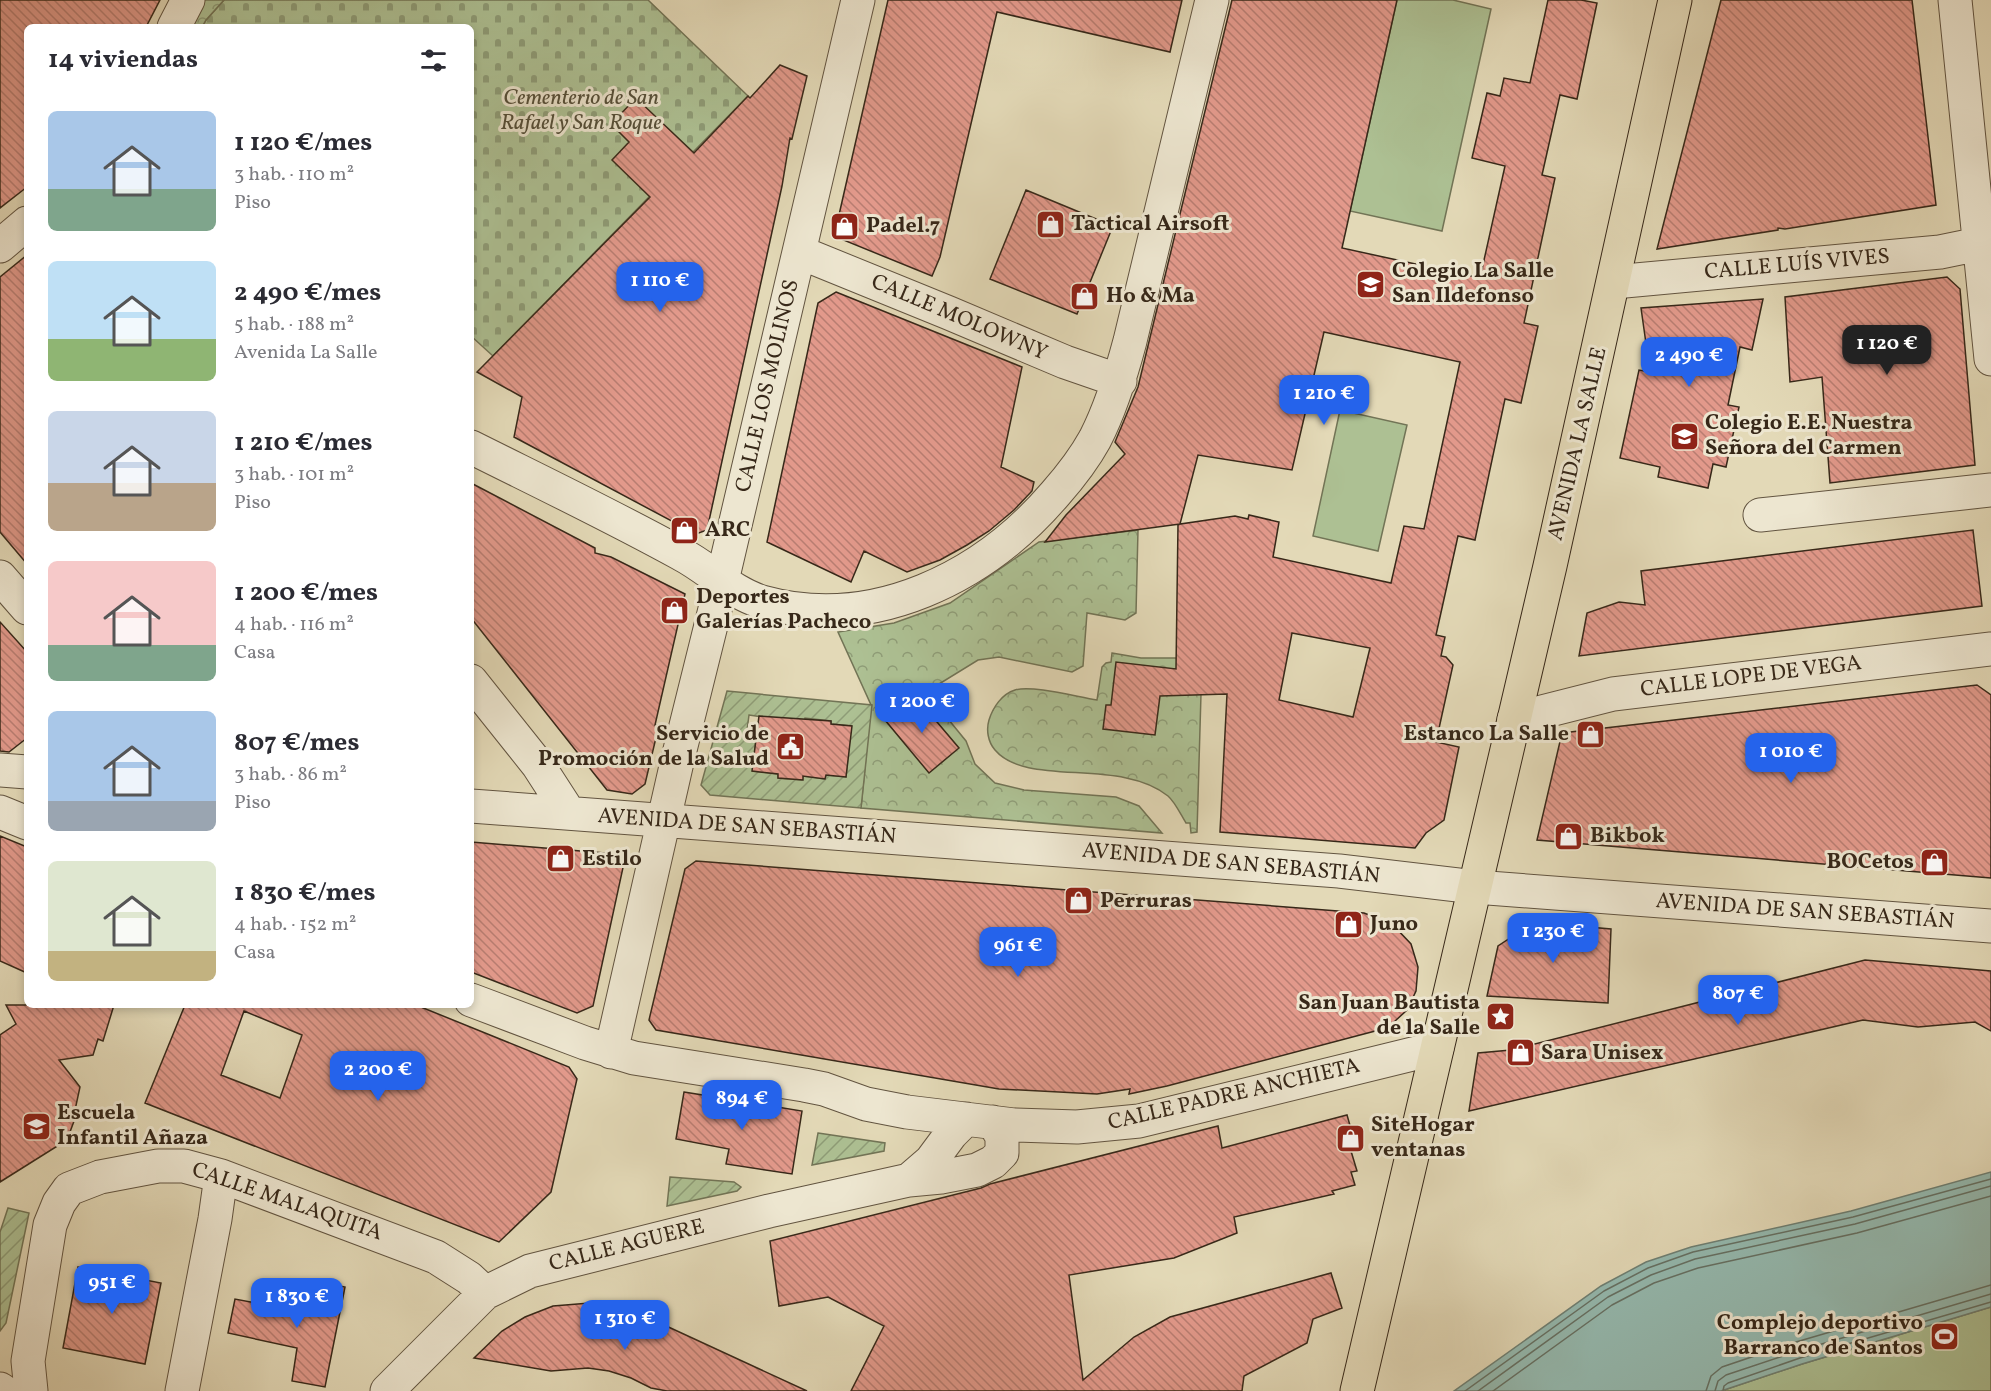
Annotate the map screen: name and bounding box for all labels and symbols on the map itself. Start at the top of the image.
park label: Cementerio de San Rafael y San Roque [500,83,662,139]
shop icon: Tactical Airsoft [1034,208,1066,240]
place label: Tactical Airsoft [1071,209,1229,240]
shop icon: Padel.7 [829,210,861,242]
place label: Padel.7 [866,211,940,242]
street label: CALLE LUÍS VIVES [1703,241,1891,289]
place label: Colegio La Salle San Ildefonso [1392,256,1554,312]
pin: 1 110 € [605,262,715,313]
street label: CALLE MOLOWNY [866,267,1052,369]
school or university icon: Colegio La Salle San Ildefonso [1355,268,1387,300]
street label: CALLE LOS MOLINOS [728,276,808,496]
shop icon: Ho & Ma [1069,280,1101,312]
place label: Ho & Ma [1106,281,1195,312]
pin: 1 120 € [1832,325,1942,376]
pin: 2 490 € [1634,337,1744,388]
street label: AVENIDA LA SALLE [1541,344,1615,544]
pin: 1 210 € [1269,375,1379,426]
place label: Colegio E.E. Nuestra Señora del Carmen [1705,408,1913,464]
school or university icon: Colegio E.E. Nuestra Señora del Carmen [1668,420,1700,452]
shop icon: ARC [668,514,700,546]
place label: ARC [705,515,750,546]
place label: Deportes Galerías Pacheco [696,582,871,638]
shop icon: Deportes Galerías Pacheco [659,594,691,626]
street label: CALLE LOPE DE VEGA [1639,648,1863,706]
pin: 1 200 € [867,683,977,734]
shop icon: Estanco La Salle [1574,718,1606,750]
place label: Servicio de Promoción de la Salud [538,719,769,775]
place label: Estanco La Salle [1403,719,1569,750]
public building icon: Servicio de Promoción de la Salud [774,731,806,763]
pin: 1 010 € [1736,733,1846,784]
street label: AVENIDA DE SAN SEBASTIÁN [597,801,897,853]
shop icon: Bikbok [1553,820,1585,852]
place label: Bikbok [1590,821,1665,852]
street label: AVENIDA DE SAN SEBASTIÁN [1081,836,1381,892]
shop icon: Estilo [545,843,577,875]
place label: Estilo [582,844,642,875]
shop icon: BOCetos [1919,846,1951,878]
place label: BOCetos [1827,847,1914,878]
shop icon: Perruras [1063,885,1095,917]
place label: Perruras [1100,886,1192,917]
street label: AVENIDA DE SAN SEBASTIÁN [1655,886,1955,938]
shop icon: Juno [1333,908,1365,940]
place label: Juno [1369,909,1418,940]
pin: 1 230 € [1498,913,1608,964]
pin: 961 € [976,927,1060,978]
pin: 807 € [1696,975,1780,1026]
place label: San Juan Bautista de la Salle [1298,988,1480,1044]
place icon: San Juan Bautista de la Salle [1485,1000,1517,1032]
shop icon: Sara Unisex [1504,1037,1536,1069]
place label: Sara Unisex [1541,1038,1663,1069]
pin: 2 200 € [323,1051,433,1102]
street label: CALLE PADRE ANCHIETA [1105,1051,1363,1139]
pin: 894 € [700,1080,784,1131]
place label: Escuela Infantil Añaza [57,1098,208,1154]
school or university icon: Escuela Infantil Añaza [20,1110,52,1142]
place label: SiteHogar ventanas [1371,1110,1475,1166]
shop icon: SiteHogar ventanas [1334,1122,1366,1154]
street label: CALLE MALAQUITA [187,1155,387,1249]
street label: CALLE AGUERE [546,1212,708,1280]
pin: 951 € [70,1264,154,1315]
pin: 1 830 € [242,1278,352,1329]
pin: 1 310 € [570,1300,680,1351]
place label: Complejo deportivo Barranco de Santos [1717,1308,1923,1364]
sports icon: Complejo deportivo Barranco de Santos [1928,1320,1960,1352]

